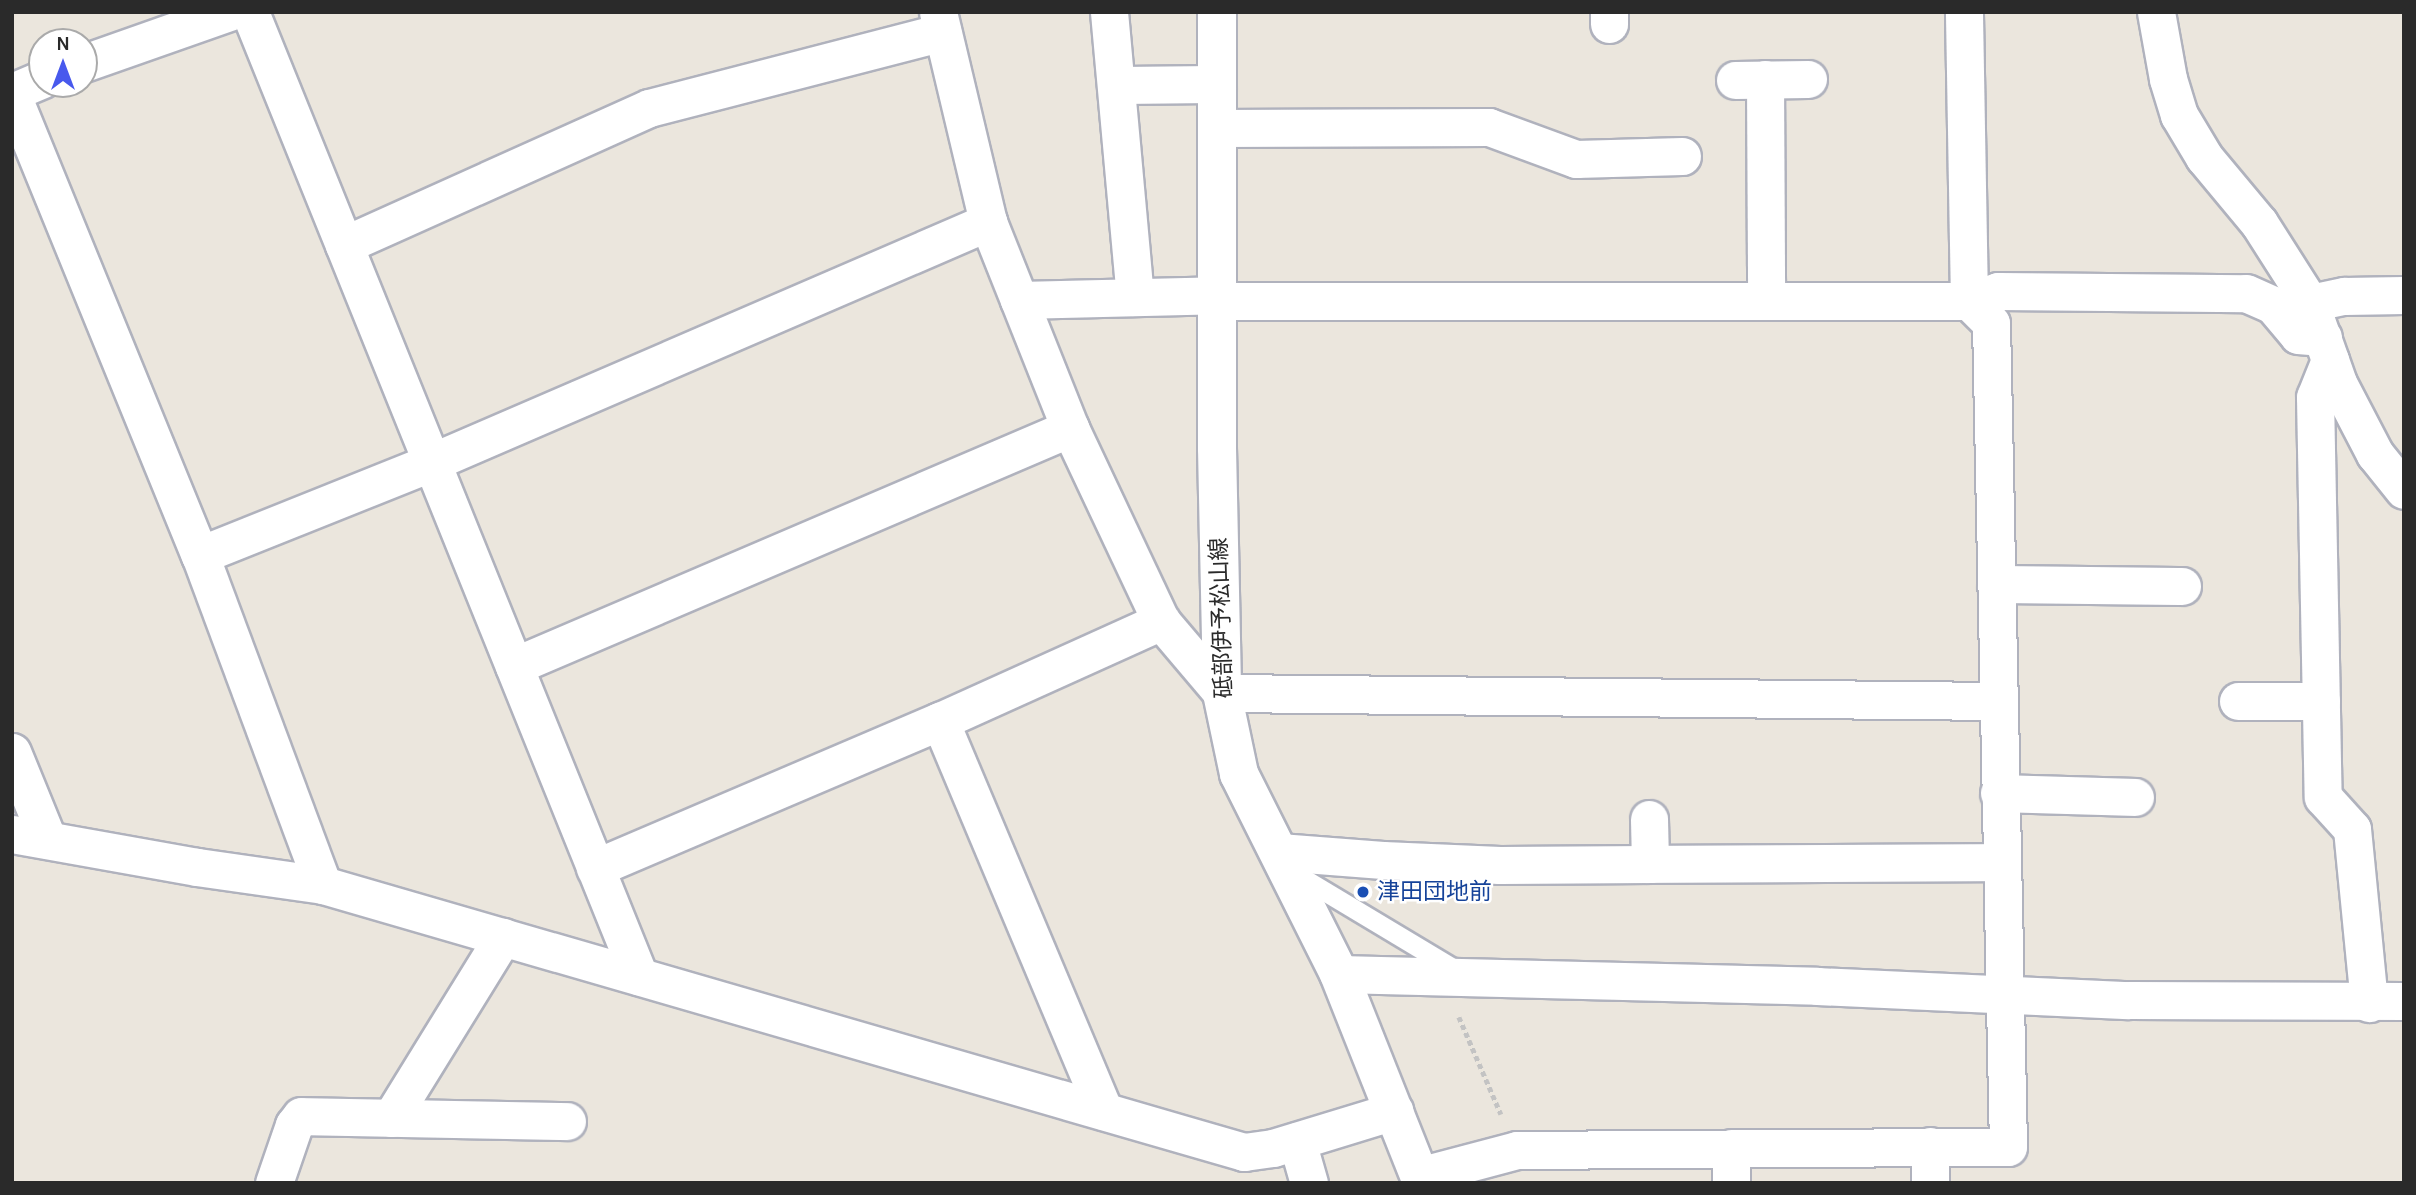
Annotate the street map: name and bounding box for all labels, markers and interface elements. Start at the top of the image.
north arrow [28,28,98,98]
text: N [56,33,70,55]
street label: 砥部伊予松山線 [1205,537,1239,699]
place label: 津田団地前 [1377,878,1492,906]
marker: 津田団地前 [1355,884,1371,900]

